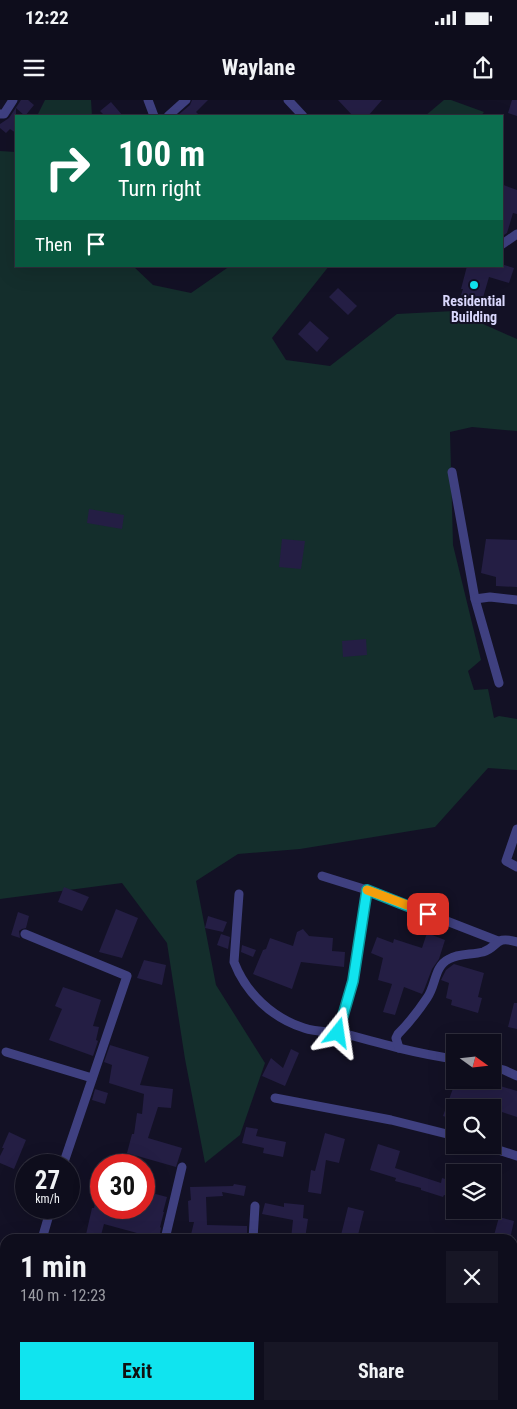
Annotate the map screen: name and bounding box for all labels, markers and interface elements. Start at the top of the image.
text: 12:22 [25,6,69,29]
icon: menu [20,54,48,82]
icon: share [469,54,497,82]
text: Waylane [222,55,295,80]
text: 100 m [118,134,205,175]
icon: right [35,135,100,200]
text: Turn right [118,176,201,201]
icon: arrive [82,230,110,258]
text: Then [35,233,72,256]
marker: Residential Building [468,279,480,291]
place label: Residential Building [443,293,505,325]
pin [407,893,449,935]
icon: arrive [414,900,442,928]
position arrow [311,1006,363,1058]
north arrow [446,1034,501,1089]
map controls [446,1034,501,1219]
button: search [446,1099,501,1154]
speed limit sign: 30 [90,1154,155,1219]
button: layers [446,1164,501,1219]
text: 27 [35,1166,60,1195]
text: km/h [35,1192,60,1206]
text: 1 min [20,1249,87,1284]
button: close [446,1251,498,1303]
text: 140 m · 12:23 [20,1286,106,1305]
button: Exit [20,1342,254,1400]
button: Share [264,1342,498,1400]

